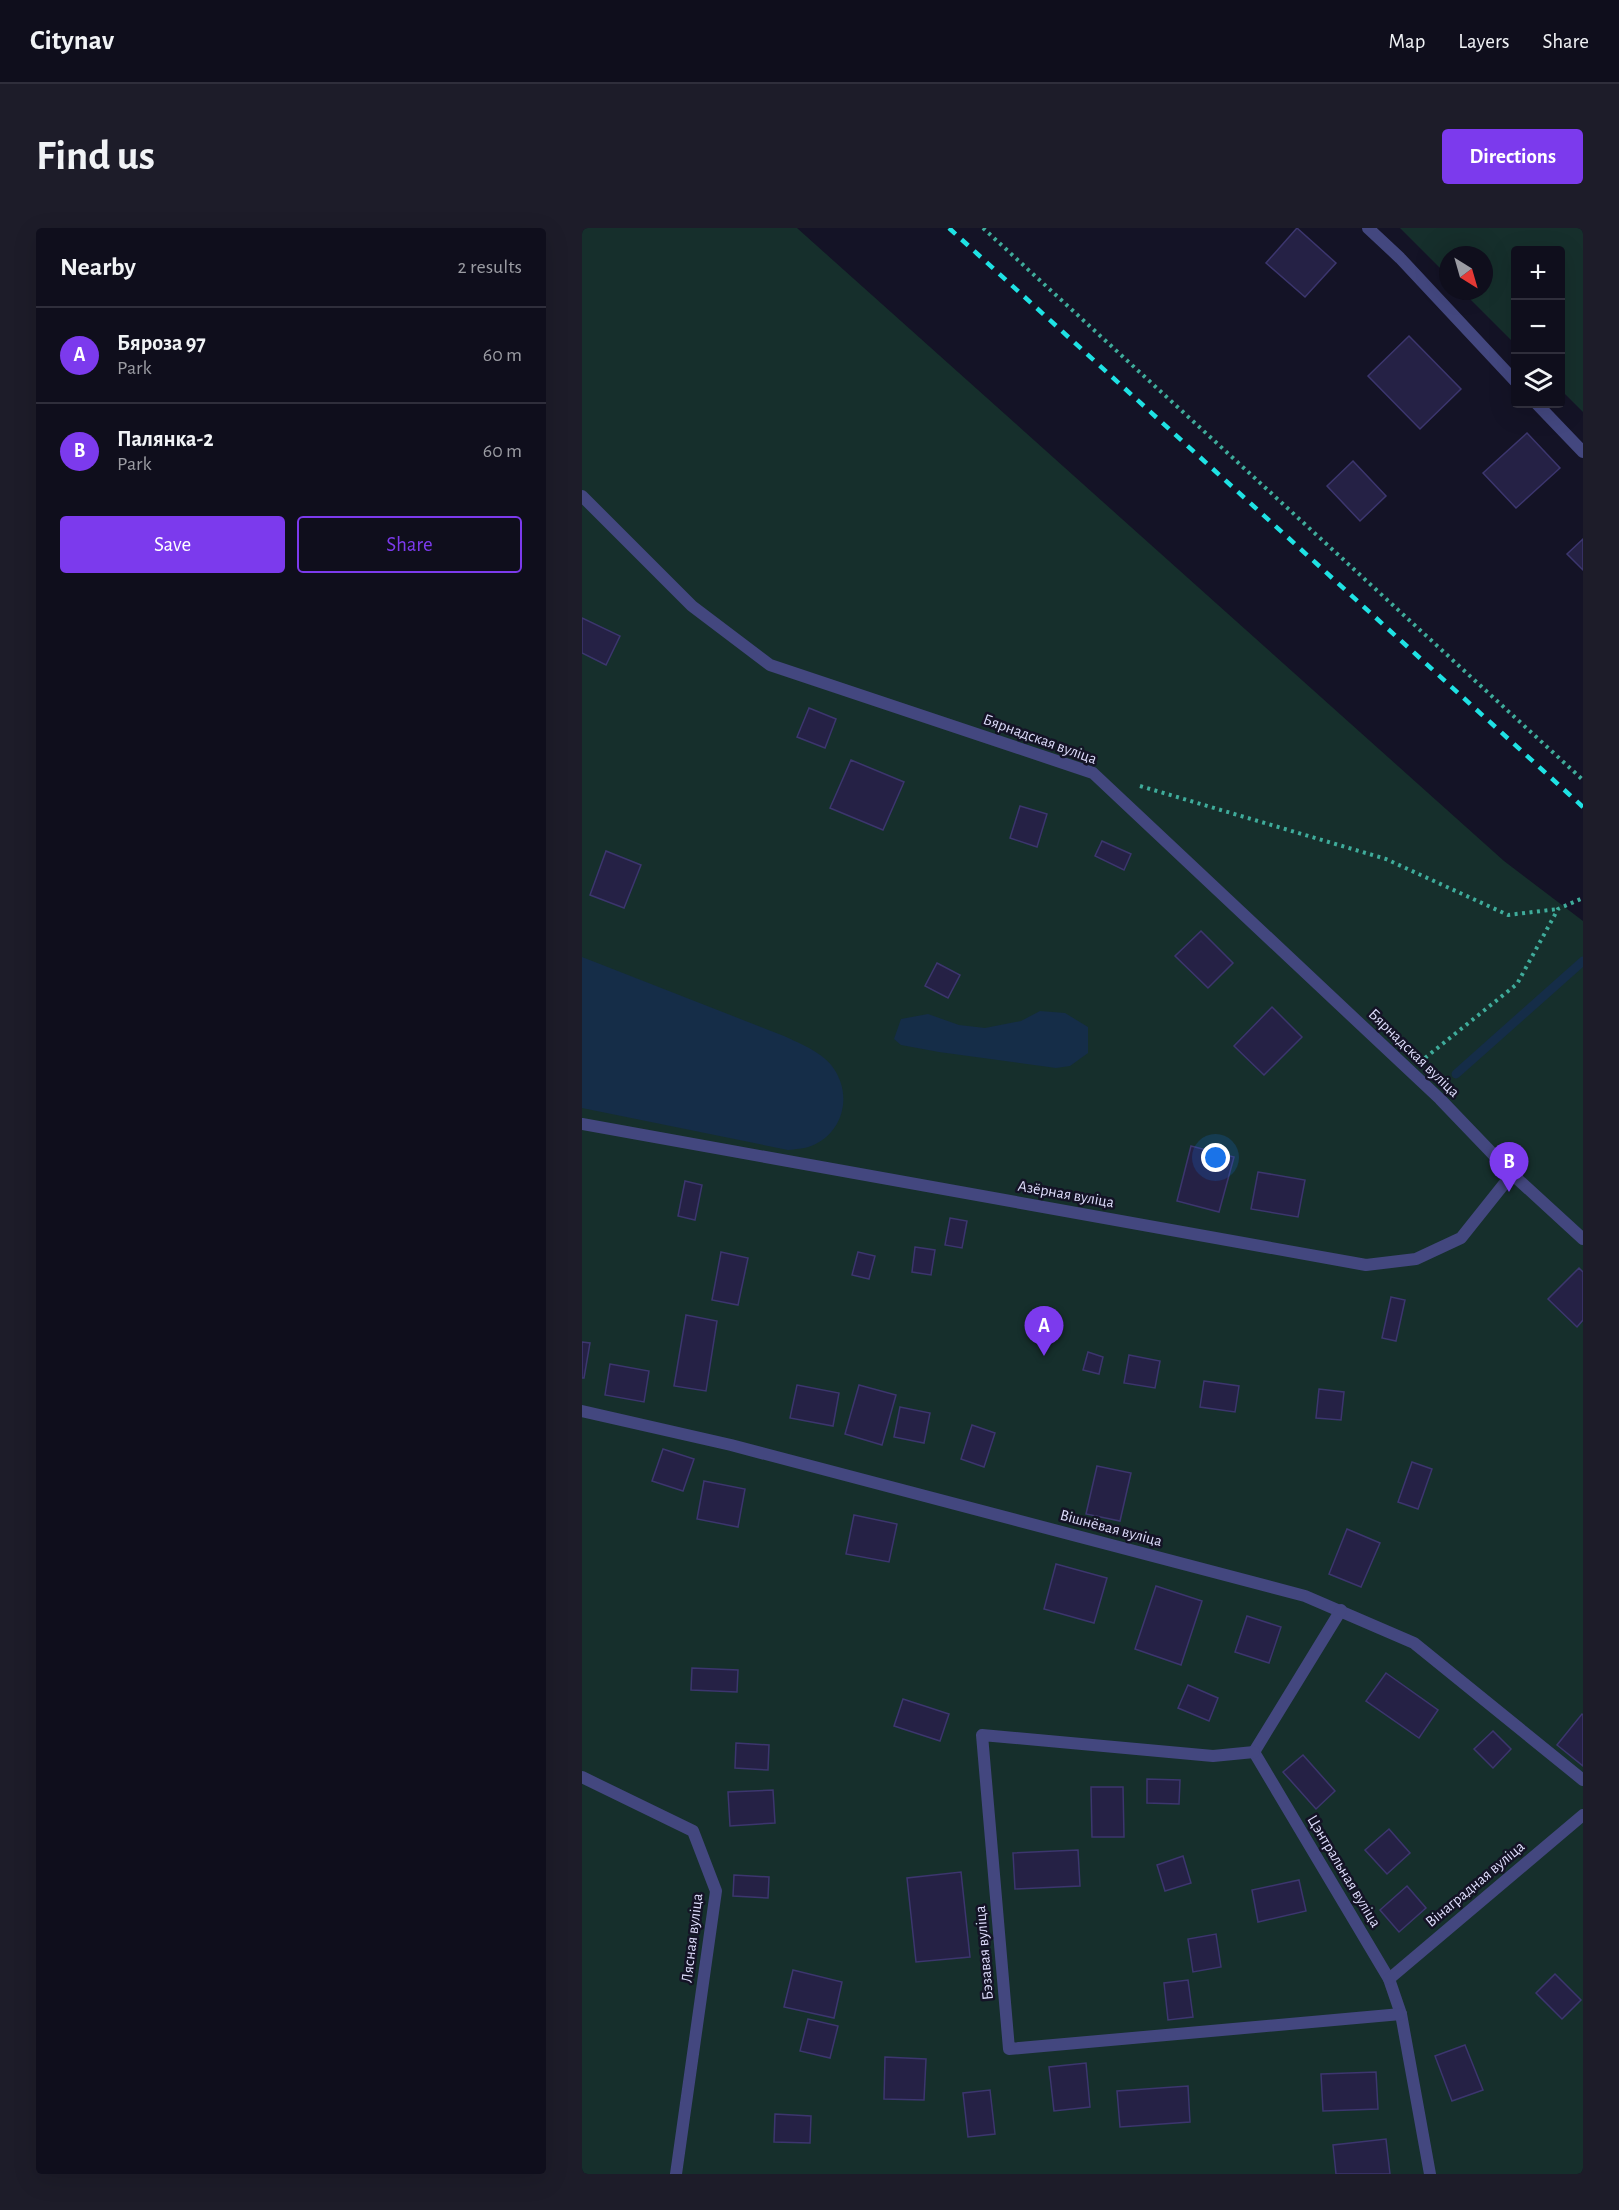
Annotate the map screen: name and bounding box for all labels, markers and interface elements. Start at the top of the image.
text: Citynav [30,27,114,55]
text: Map [1389,31,1425,52]
text: Layers [1458,31,1509,52]
text: Share [1542,31,1589,52]
button: Directions [1442,129,1583,184]
text: Find us [36,135,155,177]
north arrow [1439,246,1493,300]
map controls [1511,246,1565,408]
button: + [1511,246,1565,300]
text: Nearby [60,254,136,280]
text: 2 results [458,257,522,277]
button: − [1511,300,1565,354]
text: Бяроза 97 [117,332,206,354]
text: A [74,345,86,365]
text: 60 m [483,345,522,365]
button: layers [1511,354,1565,408]
text: Park [117,358,152,378]
text: Палянка-2 [117,428,214,450]
text: B [74,441,85,461]
text: 60 m [483,441,522,461]
text: Park [117,454,152,474]
button: Save [60,516,285,573]
button: Share [297,516,522,573]
street label: Бярнадская вуліца [981,711,1099,768]
street label: Бярнадская вуліца [1365,1006,1463,1101]
pin: B [1490,1142,1528,1192]
your location [1201,1143,1230,1172]
street label: Азёрная вуліца [1016,1178,1116,1211]
pin: A [1024,1306,1064,1356]
street label: Вішнёвая вуліца [1058,1507,1164,1550]
street label: Цэнтральная вуліца [1303,1812,1384,1931]
street label: Вінаградная вуліца [1422,1838,1528,1931]
street label: Лясная вуліца [679,1892,706,1984]
street label: Бэзавая вуліца [972,1905,997,2001]

